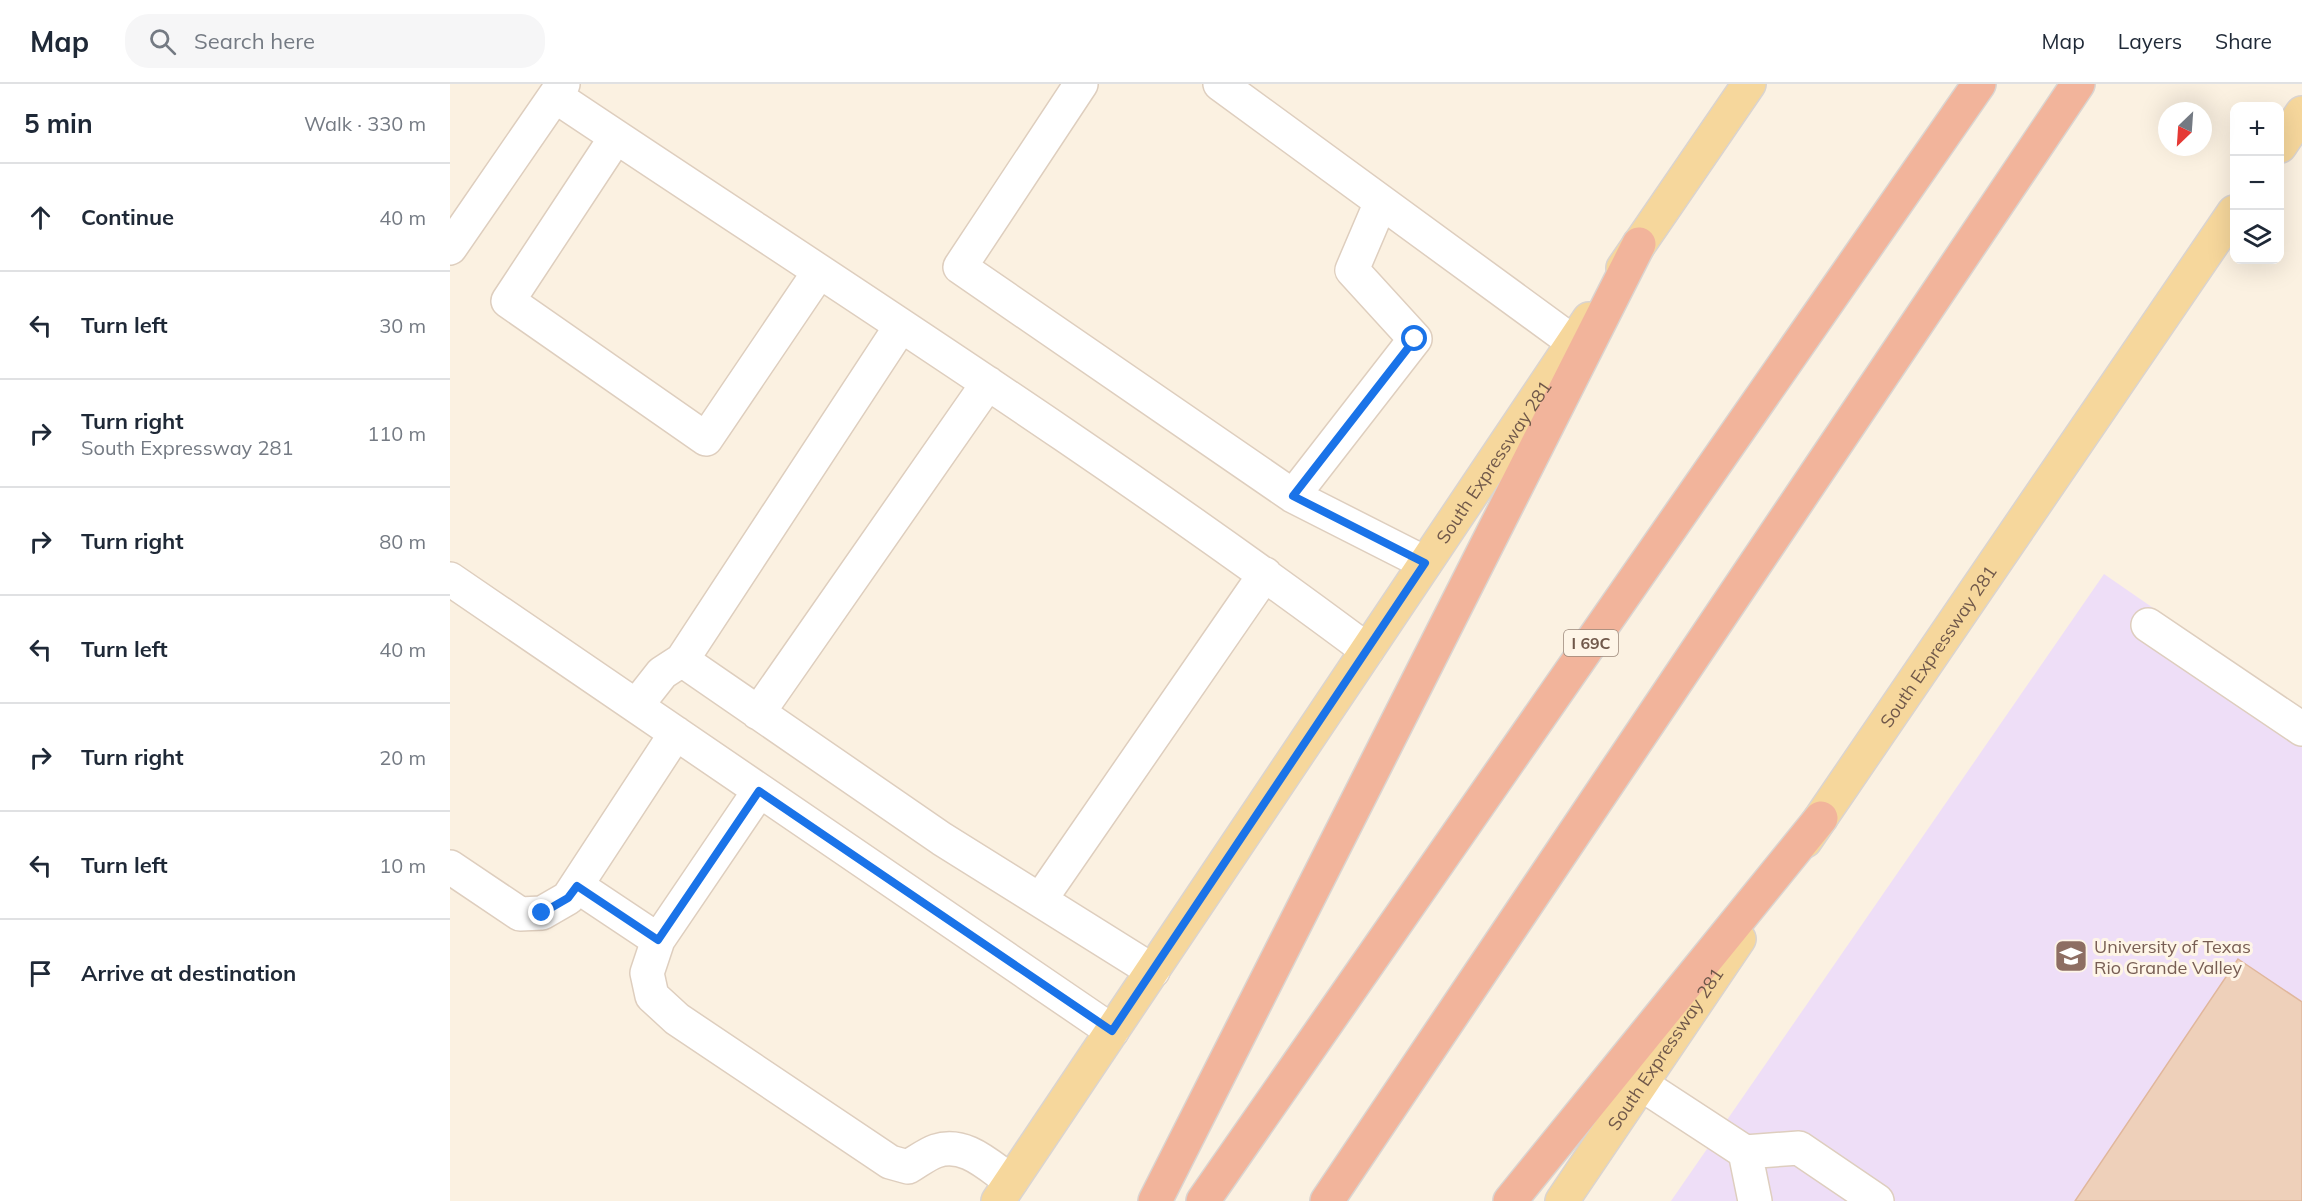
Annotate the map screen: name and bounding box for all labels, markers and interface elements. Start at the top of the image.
search box [125,14,545,68]
text: Map [30,24,89,59]
icon: search [146,25,179,58]
text: Search here [194,27,315,55]
text: Map [2042,28,2085,54]
text: Layers [2118,28,2182,54]
text: Share [2215,28,2272,54]
north arrow [2158,102,2212,156]
map controls [2230,102,2284,264]
button: + [2230,102,2284,156]
text: 5 min [24,107,93,140]
text: Walk · 330 m [304,111,426,136]
button: − [2230,156,2284,210]
icon: ahead [24,201,57,234]
text: Continue [81,203,174,231]
text: 40 m [379,205,426,230]
button: layers [2230,210,2284,264]
icon: left [24,309,57,342]
text: Turn left [81,311,168,339]
text: 30 m [379,313,426,338]
route start [1401,325,1427,351]
street label: South Expressway 281 [1431,376,1556,548]
text: Turn right [81,407,184,435]
icon: right [24,417,57,450]
text: 110 m [367,421,426,446]
text: South Expressway 281 [81,435,293,460]
icon: right [24,525,57,558]
text: Turn right [81,527,184,555]
text: 80 m [379,529,426,554]
street label: South Expressway 281 [1875,561,2001,732]
road number: I 69C [1564,630,1618,656]
icon: left [24,633,57,666]
text: Turn left [81,635,168,663]
text: 40 m [379,637,426,662]
icon: right [24,741,57,774]
text: Turn right [81,743,184,771]
text: 20 m [379,745,426,770]
icon: left [24,849,57,882]
text: Turn left [81,851,168,879]
text: 10 m [379,853,426,878]
route end [528,899,554,925]
place label: University of Texas Rio Grande Valley [2094,935,2251,979]
school or university icon: University of Texas Rio Grande Valley [2053,938,2089,974]
icon: arrive [24,957,57,990]
text: Arrive at destination [81,959,296,987]
street label: South Expressway 281 [1602,963,1728,1134]

